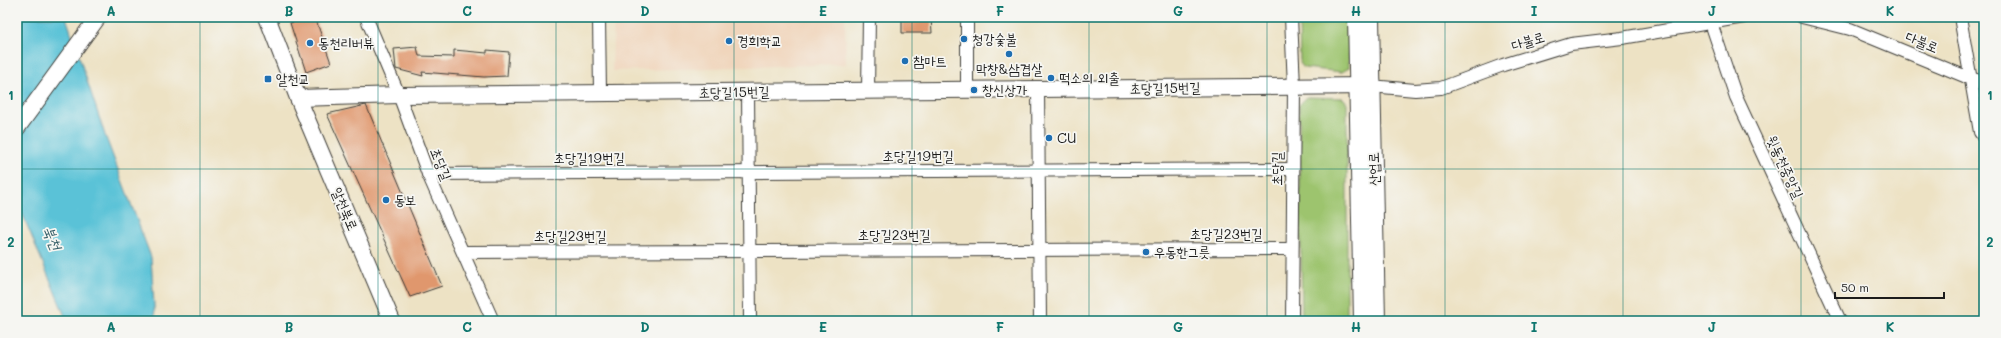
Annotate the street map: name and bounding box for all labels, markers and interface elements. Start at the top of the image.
text: A [106,2,116,19]
text: B [285,2,294,19]
text: C [462,2,472,19]
text: D [640,2,650,19]
text: E [819,2,827,19]
text: F [996,2,1004,19]
text: G [1173,2,1183,19]
text: H [1351,2,1361,19]
text: I [1531,2,1538,19]
text: J [1708,2,1716,19]
text: K [1886,2,1895,19]
street label: 다불로 [1509,26,1547,55]
street label: 다불로 [1903,26,1941,57]
place label: 청강숯불 [972,29,1017,48]
place label: 경희학교 [737,31,782,50]
place label: 동천리버뷰 [318,33,374,52]
marker: 청강숯불 [959,34,969,44]
marker: 경희학교 [724,36,734,46]
marker: 동천리버뷰 [305,38,315,48]
marker: 막창&삼겹살 [1004,49,1014,59]
place label: 참마트 [913,51,947,70]
marker: 참마트 [900,56,910,66]
place label: 막창&삼겹살 [976,59,1043,78]
place label: 떡소의 외출 [1059,68,1120,87]
place label: 알천교 [276,69,310,88]
marker: 떡소의 외출 [1046,73,1056,83]
marker: 알천교 [263,74,273,84]
street label: 초당길15번길 [1129,77,1201,98]
place label: 창신상가 [982,80,1028,99]
street label: 초당길15번길 [698,81,770,102]
marker: 창신상가 [969,85,979,95]
text: 1 [8,86,14,103]
text: 1 [1987,86,1993,103]
place label: CU [1057,128,1076,147]
street label: 윗동천중앙길 [1763,132,1809,202]
marker: CU [1044,133,1054,143]
street label: 초당길 [426,145,457,184]
street label: 초당길19번길 [883,146,954,165]
street label: 초당길19번길 [554,148,625,167]
street label: 초당길 [1267,151,1286,186]
street label: 산업로 [1363,152,1384,186]
street label: 알천북로 [328,184,363,233]
place label: 동보 [394,190,417,209]
marker: 동보 [381,195,391,205]
water label: 북천 [39,223,68,254]
street label: 초당길23번길 [1190,224,1263,243]
street label: 초당길23번길 [858,225,931,244]
street label: 초당길23번길 [534,226,607,245]
text: 2 [7,233,15,250]
text: 2 [1986,233,1994,250]
place label: 우동한그릇 [1154,242,1210,261]
marker: 우동한그릇 [1141,247,1151,257]
scale bar [1835,274,1944,300]
text: 50 m [1841,279,1869,295]
text: A [106,318,116,335]
text: B [285,318,294,335]
text: C [462,318,472,335]
text: D [640,318,650,335]
text: E [819,318,827,335]
text: F [996,318,1004,335]
text: G [1173,318,1183,335]
text: H [1351,318,1361,335]
text: I [1531,318,1538,335]
text: J [1708,318,1716,335]
text: K [1886,318,1895,335]

